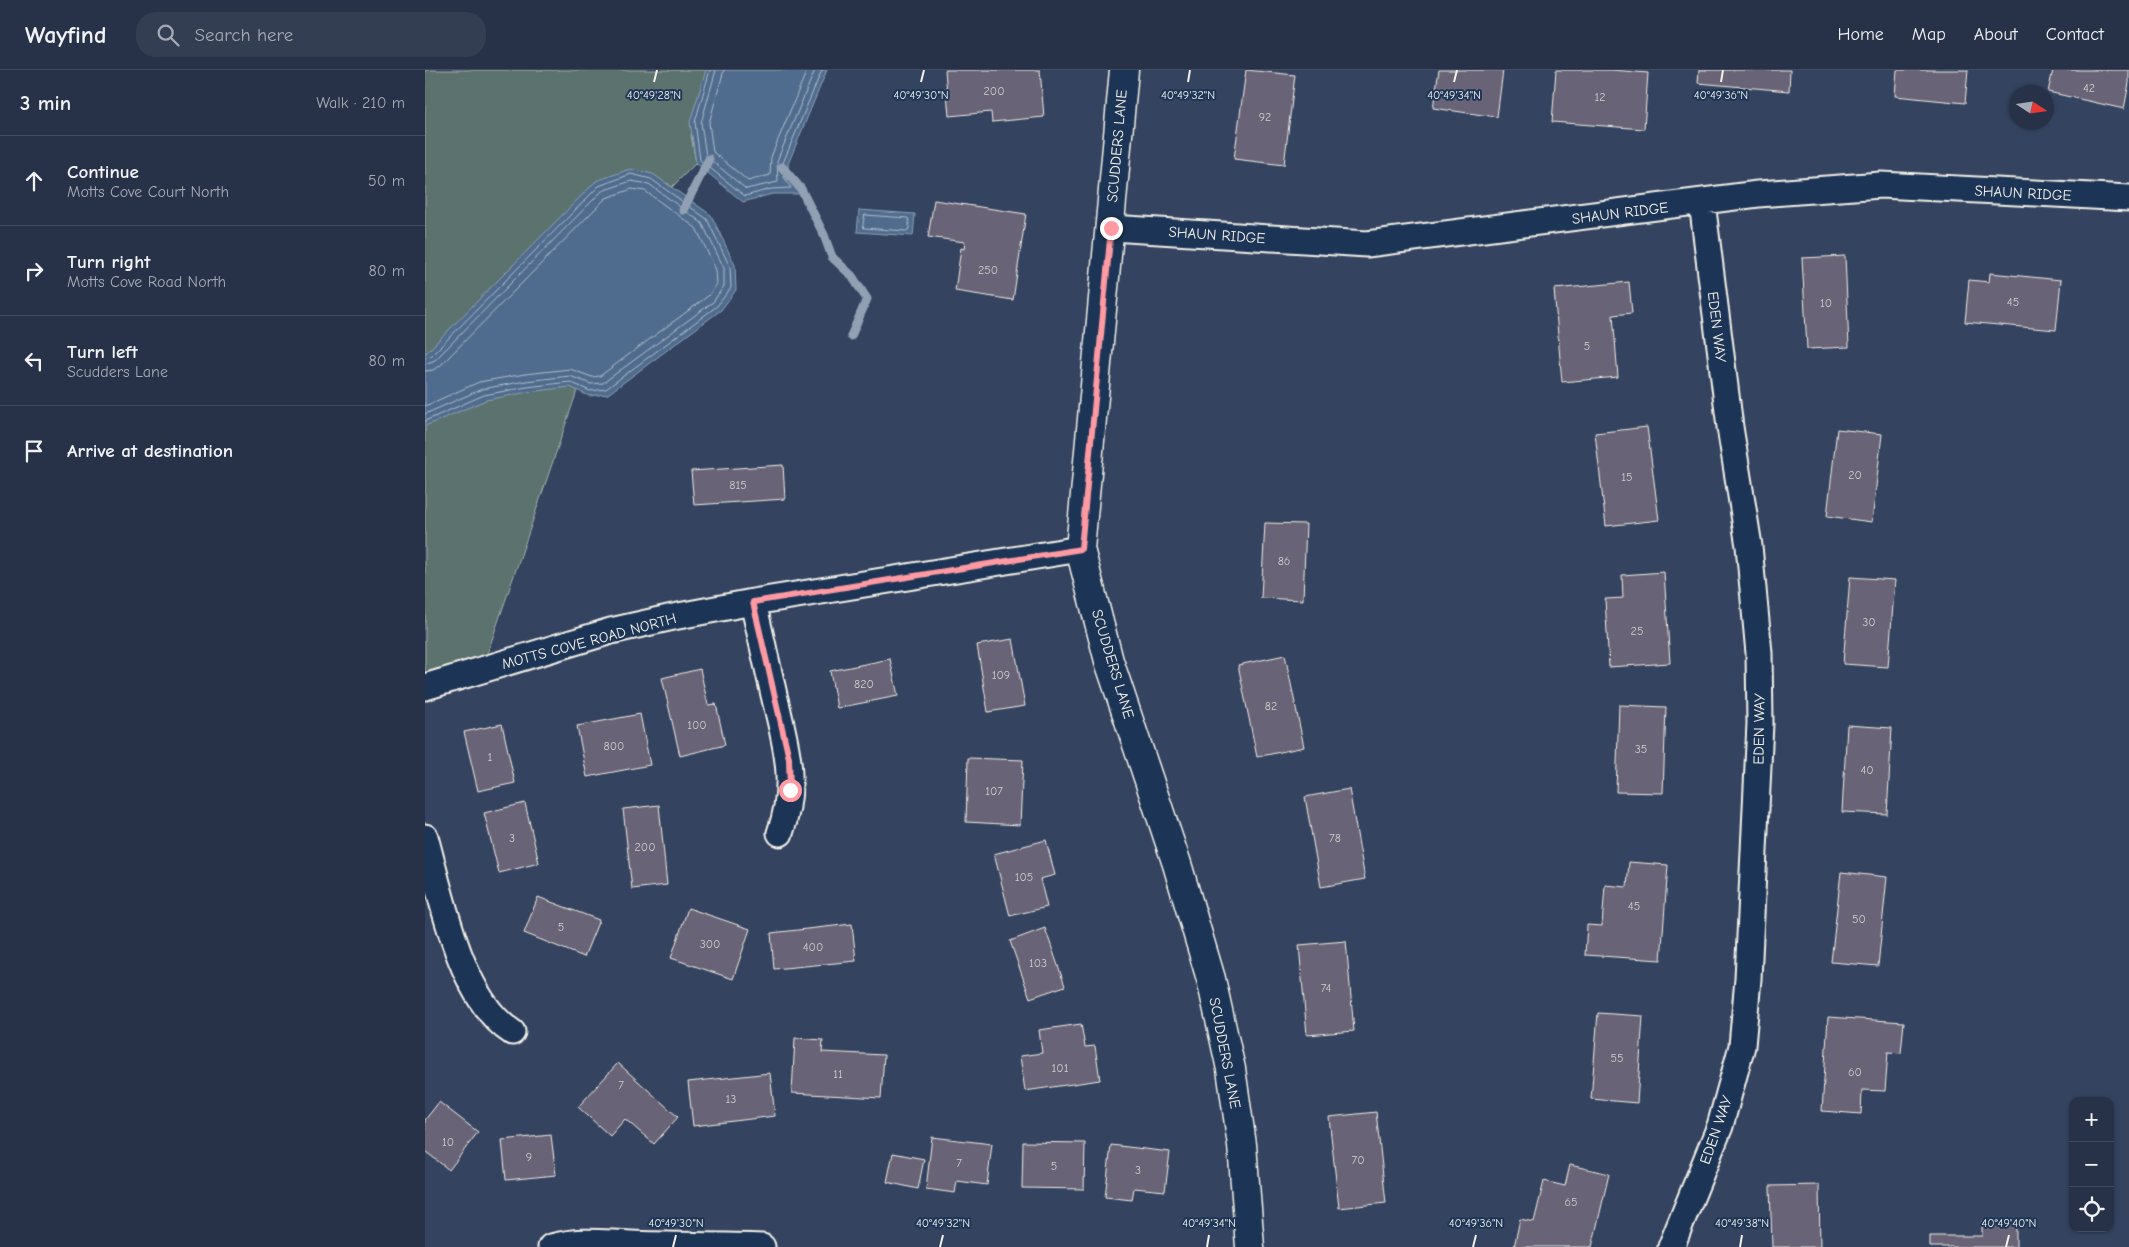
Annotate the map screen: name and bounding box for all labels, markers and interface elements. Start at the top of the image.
search box [136,12,486,57]
text: Wayfind [25,21,106,49]
icon: search [154,21,182,49]
text: Search here [194,24,293,46]
text: Home [1837,24,1884,45]
text: Map [1912,24,1946,45]
text: About [1974,24,2018,45]
text: Contact [2046,24,2104,45]
house number: 42 [2083,81,2095,95]
house number: 200 [984,84,1004,98]
north arrow [2009,85,2054,130]
text: 40°49'28"N [627,88,681,102]
text: 40°49'30"N [893,88,949,102]
text: 40°49'32"N [1161,88,1215,102]
text: 40°49'34"N [1427,88,1481,102]
text: 40°49'36"N [1694,88,1748,102]
street label: SCUDDERS LANE [1103,89,1131,203]
house number: 12 [1594,90,1606,104]
text: 3 min [20,91,71,115]
text: Walk · 210 m [316,94,405,112]
house number: 92 [1259,110,1271,124]
text: Continue [67,161,139,183]
icon: ahead [20,167,48,195]
text: 50 m [368,172,405,190]
street label: SHAUN RIDGE [1974,181,2072,205]
text: Motts Cove Court North [67,183,229,201]
street label: SHAUN RIDGE [1571,198,1669,228]
route end [1100,217,1123,240]
street label: SHAUN RIDGE [1168,223,1266,247]
text: Turn right [67,251,151,273]
icon: right [20,257,48,285]
text: 80 m [368,262,405,280]
house number: 250 [978,263,998,277]
text: Motts Cove Road North [67,273,226,291]
street label: EDEN WAY [1704,290,1730,364]
house number: 45 [2007,295,2019,309]
house number: 10 [1820,296,1832,310]
house number: 5 [1584,339,1590,353]
text: Turn left [67,341,138,363]
icon: left [20,347,48,375]
text: 80 m [368,352,405,370]
text: Scudders Lane [67,363,168,381]
icon: arrive [20,437,48,465]
text: Arrive at destination [67,440,233,462]
house number: 20 [1848,468,1862,482]
house number: 15 [1621,470,1633,484]
house number: 815 [729,478,747,492]
house number: 86 [1278,554,1290,568]
street label: SCUDDERS LANE [1088,607,1138,721]
street label: MOTTS COVE ROAD NORTH [500,609,678,673]
house number: 30 [1862,615,1876,629]
house number: 25 [1631,624,1643,638]
house number: 109 [992,668,1010,682]
house number: 820 [854,677,874,691]
street label: EDEN WAY [1749,693,1769,765]
house number: 82 [1265,699,1277,713]
house number: 100 [687,718,707,732]
house number: 800 [604,739,624,753]
house number: 35 [1635,742,1647,756]
house number: 1 [488,750,493,764]
house number: 40 [1860,763,1874,777]
route start [779,779,802,802]
house number: 107 [985,784,1003,798]
house number: 3 [509,831,515,845]
house number: 78 [1329,831,1341,845]
house number: 200 [635,840,655,854]
house number: 105 [1015,870,1033,884]
house number: 45 [1628,899,1640,913]
house number: 50 [1852,912,1866,926]
house number: 5 [558,920,564,934]
house number: 300 [700,937,720,951]
house number: 400 [803,940,823,954]
house number: 103 [1029,956,1047,970]
house number: 74 [1321,981,1331,995]
street label: SCUDDERS LANE [1205,996,1245,1110]
house number: 55 [1610,1051,1624,1065]
house number: 101 [1052,1061,1069,1075]
house number: 60 [1848,1065,1862,1079]
house number: 11 [833,1067,843,1081]
house number: 7 [618,1078,624,1092]
house number: 13 [726,1092,736,1106]
street label: EDEN WAY [1696,1093,1736,1167]
map controls [2069,1097,2114,1232]
button: + [2069,1097,2114,1142]
house number: 10 [442,1135,454,1149]
button: − [2069,1142,2114,1187]
house number: 9 [526,1150,532,1164]
house number: 70 [1352,1153,1364,1167]
house number: 7 [956,1156,962,1170]
house number: 5 [1051,1159,1057,1173]
house number: 3 [1135,1163,1141,1177]
button: locate [2069,1187,2114,1232]
house number: 65 [1564,1195,1578,1209]
text: 40°49'30"N [648,1216,704,1230]
text: 40°49'32"N [916,1216,970,1230]
text: 40°49'34"N [1182,1216,1236,1230]
text: 40°49'36"N [1449,1216,1503,1230]
text: 40°49'38"N [1715,1216,1769,1230]
text: 40°49'40"N [1982,1216,2036,1230]

